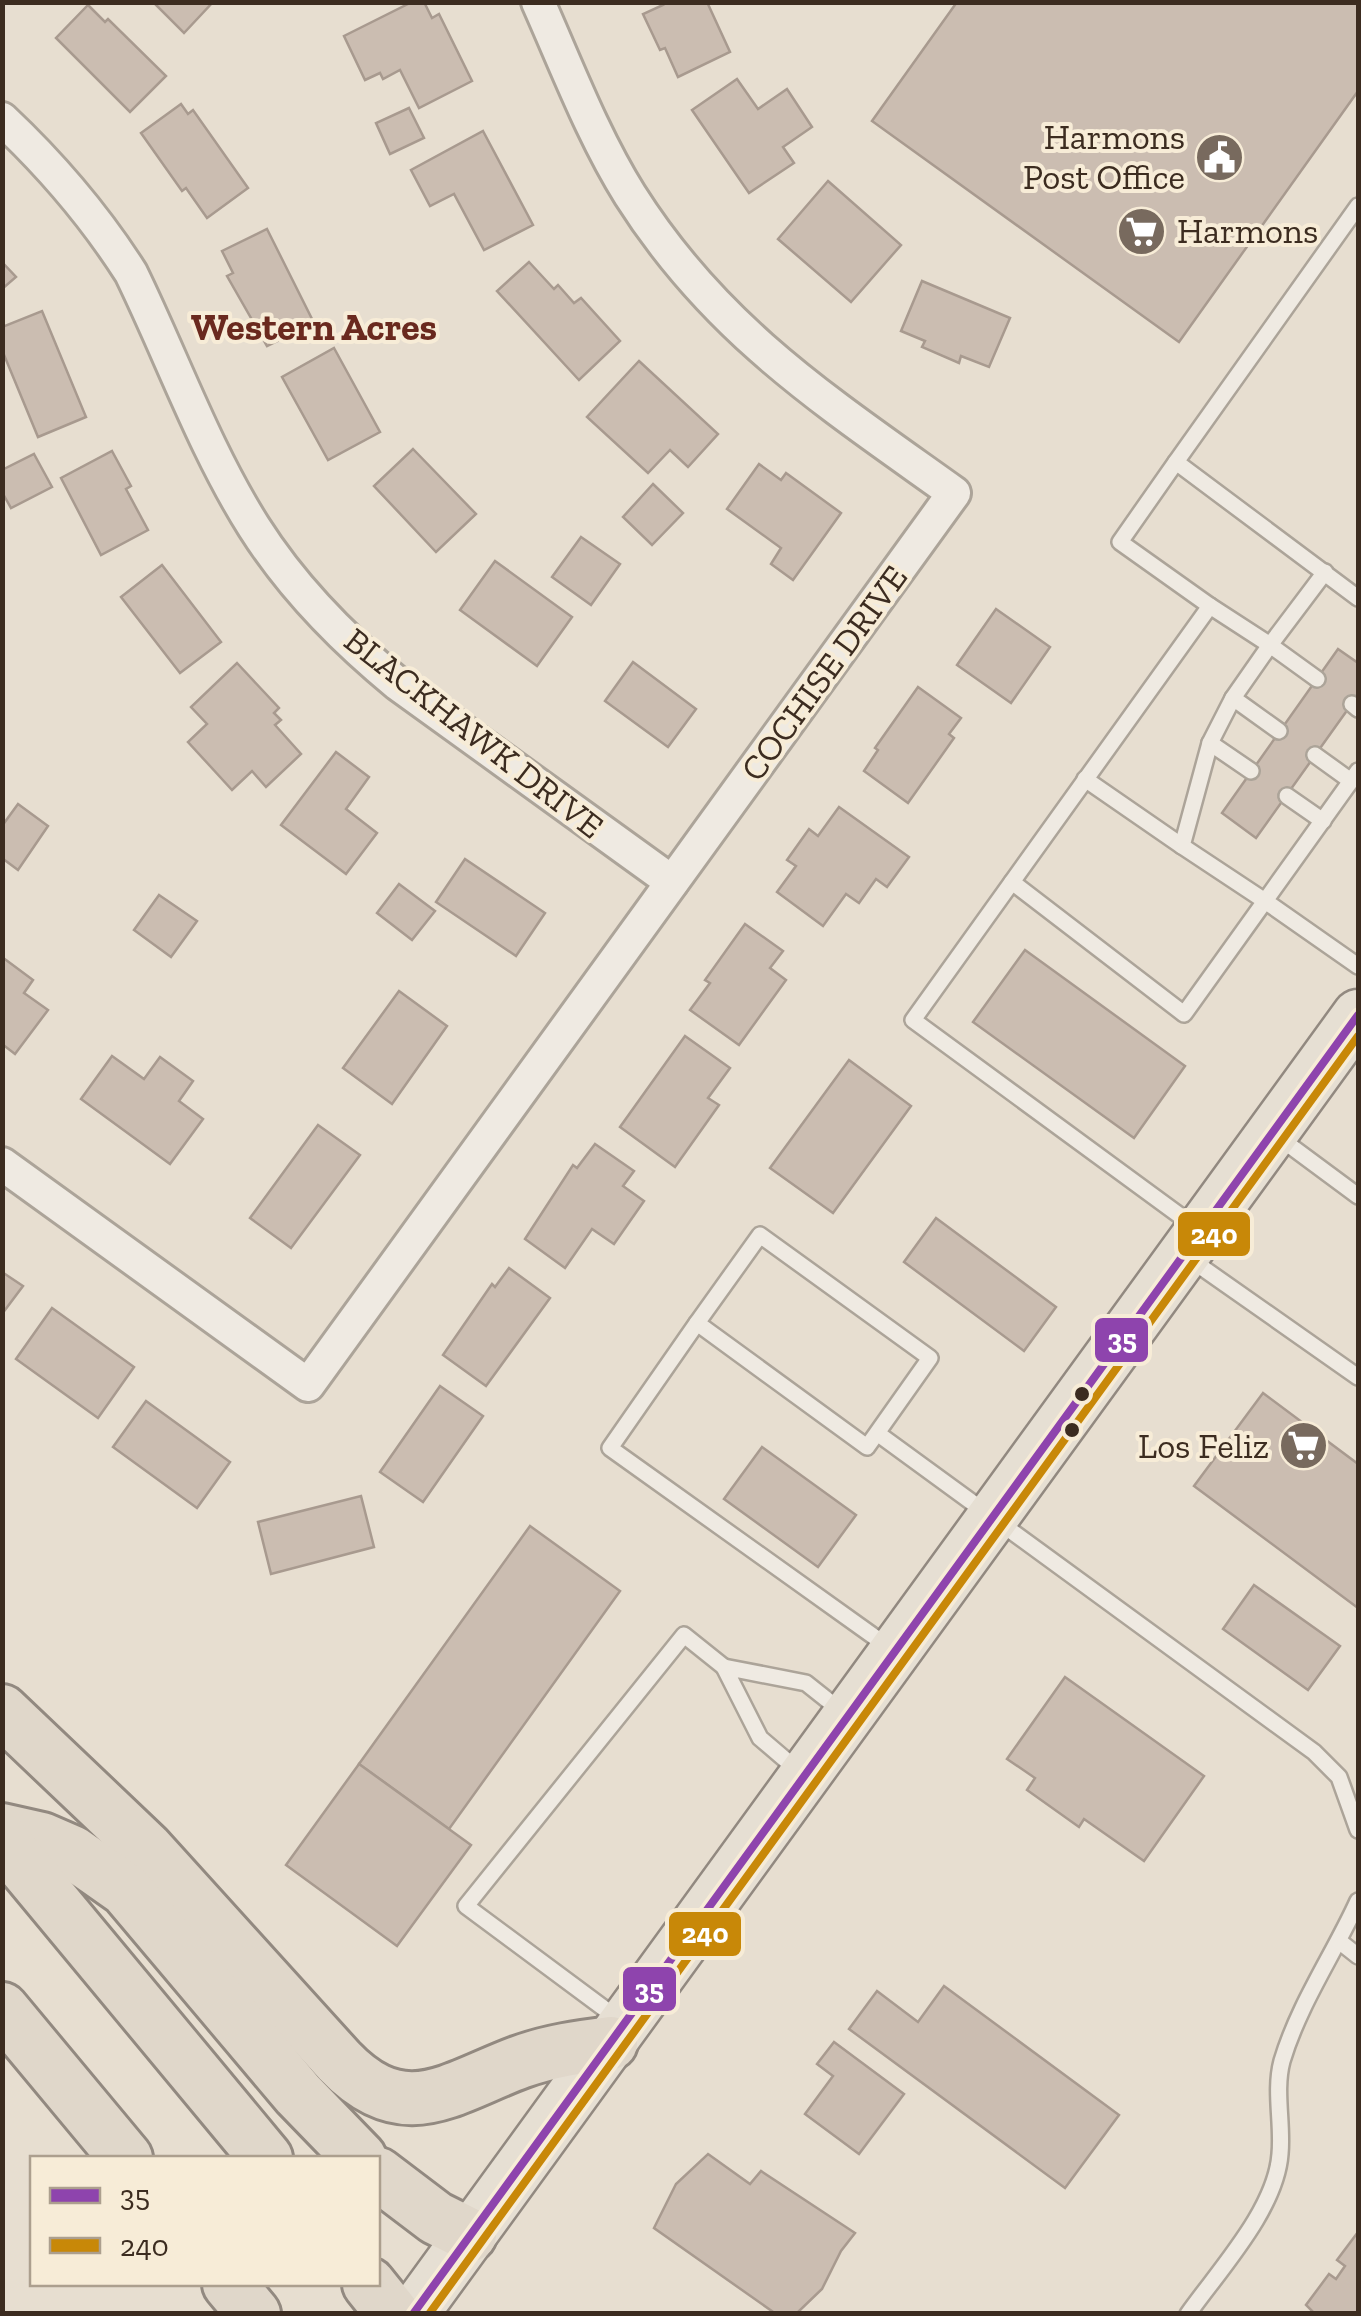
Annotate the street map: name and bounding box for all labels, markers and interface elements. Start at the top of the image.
place label: Harmons Post Office [1023,116,1185,198]
public building icon: Harmons Post Office [1194,131,1246,183]
supermarket icon: Harmons [1116,205,1168,257]
place label: Harmons [1177,210,1318,252]
district label: Western Acres [191,304,437,350]
street label: COCHISE DRIVE [732,557,916,789]
street label: BLACKHAWK DRIVE [336,619,612,847]
line badge: 240 [1176,1210,1252,1258]
text: 240 [1190,1218,1238,1251]
line badge: 35 [1093,1316,1150,1364]
text: 35 [1107,1323,1137,1356]
unlabelled marker [1072,1384,1092,1404]
unlabelled marker [1062,1420,1082,1440]
supermarket icon: Los Feliz [1278,1420,1330,1472]
place label: Los Feliz [1138,1425,1269,1467]
line badge: 240 [667,1910,743,1958]
text: 240 [681,1917,729,1950]
line badge: 35 [621,1965,678,2013]
text: 35 [634,1973,664,2006]
legend [30,2156,380,2286]
text: 35 [120,2178,150,2214]
text: 240 [120,2228,169,2264]

